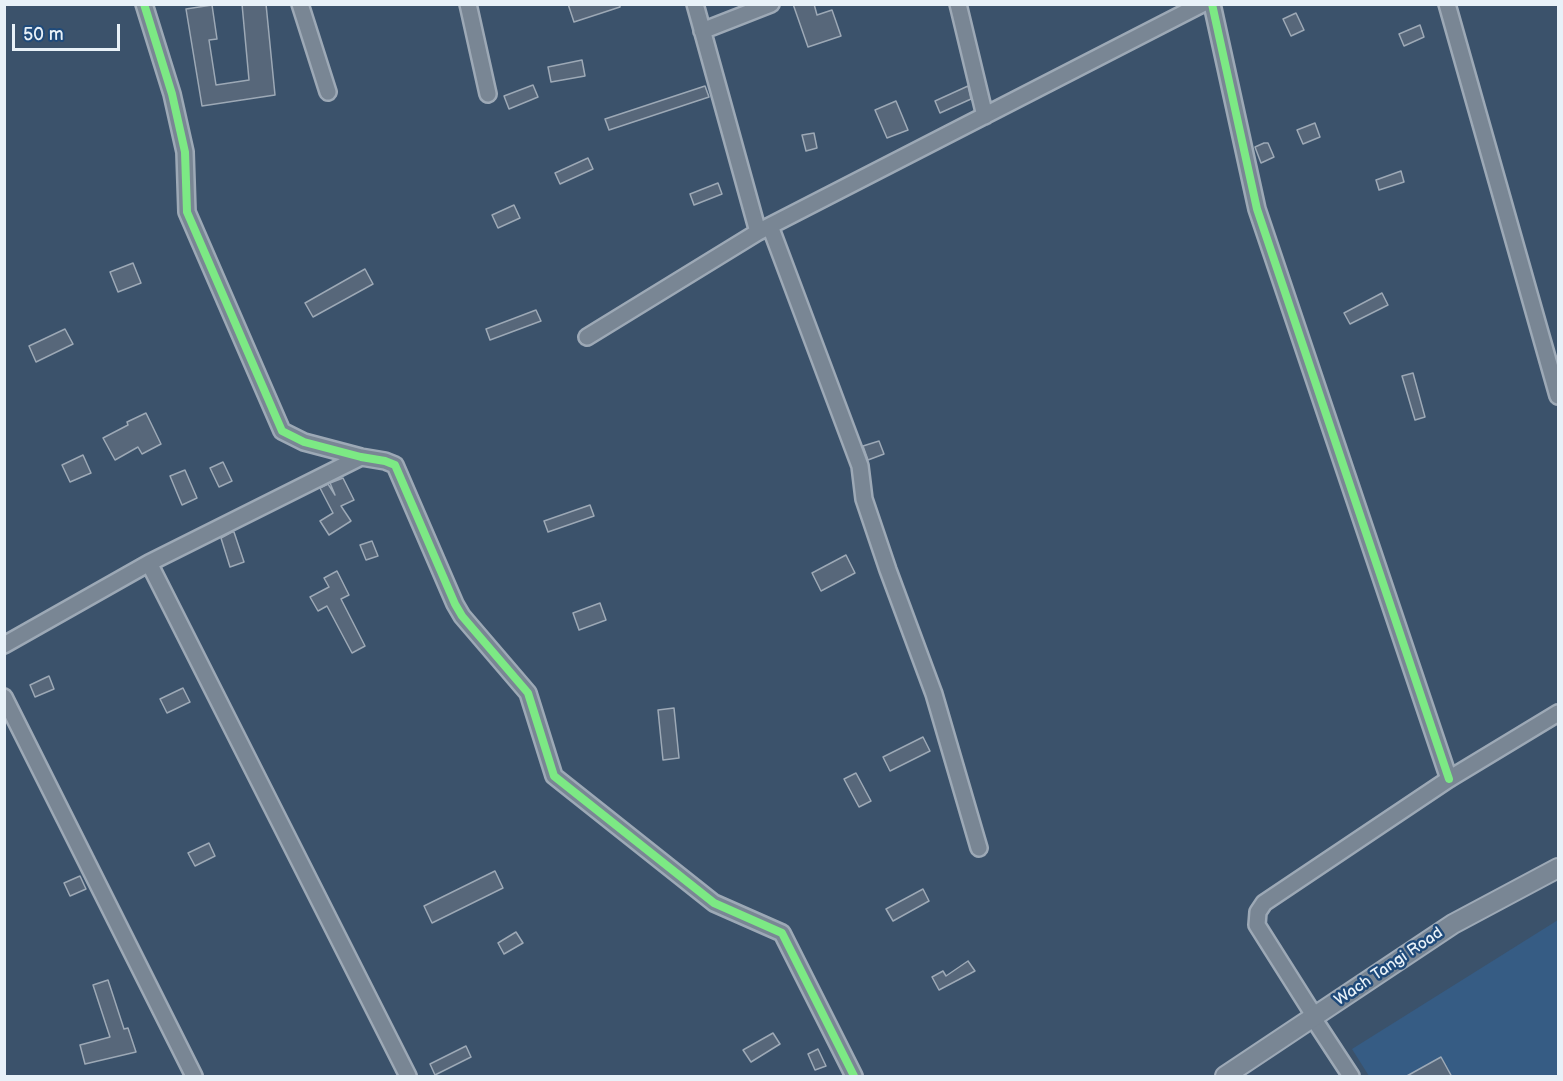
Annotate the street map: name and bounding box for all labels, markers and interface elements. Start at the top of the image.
scale bar [15,12,123,50]
text: 50 m [23,24,64,45]
street label: Wach Tangi Road [1331,924,1447,1010]

